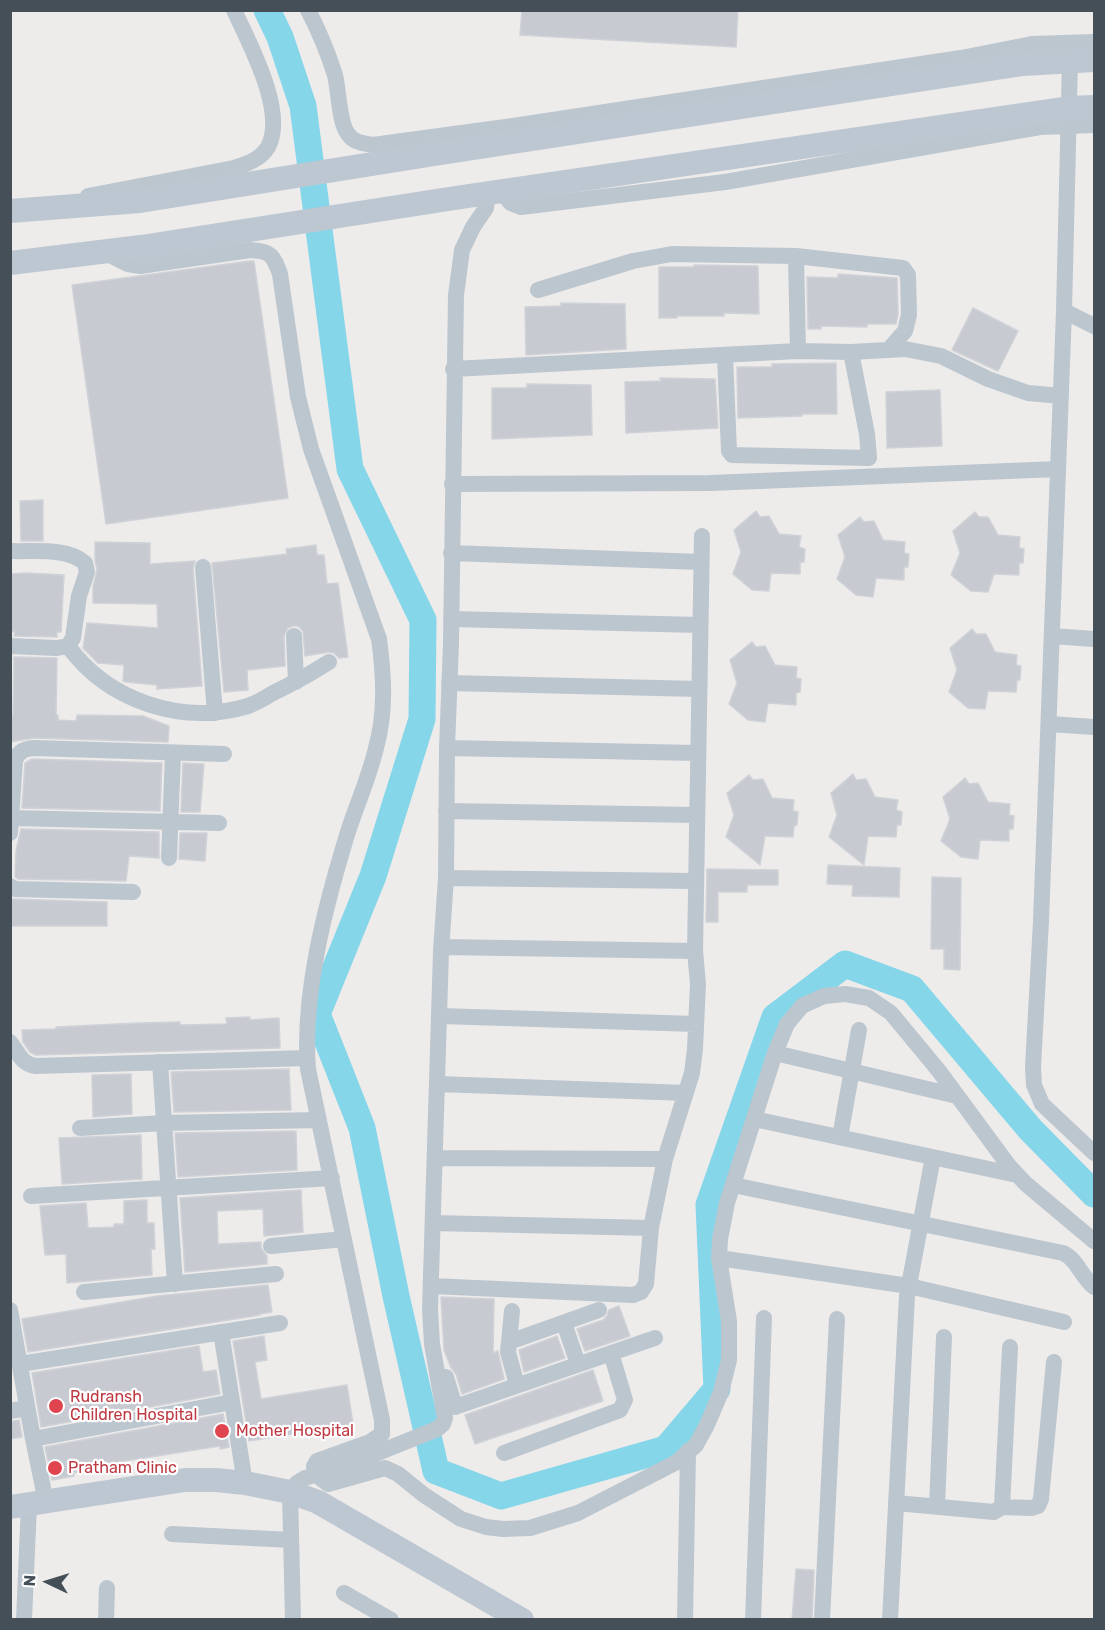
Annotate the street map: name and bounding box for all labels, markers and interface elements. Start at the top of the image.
place label: Rudransh Children Hospital [70,1387,197,1425]
marker: Rudransh Children Hospital [47,1397,65,1415]
place label: Mother Hospital [236,1421,354,1441]
marker: Mother Hospital [213,1422,231,1440]
place label: Pratham Clinic [68,1458,177,1478]
marker: Pratham Clinic [46,1459,64,1477]
north arrow [18,1552,78,1612]
text: N [20,1574,39,1587]

